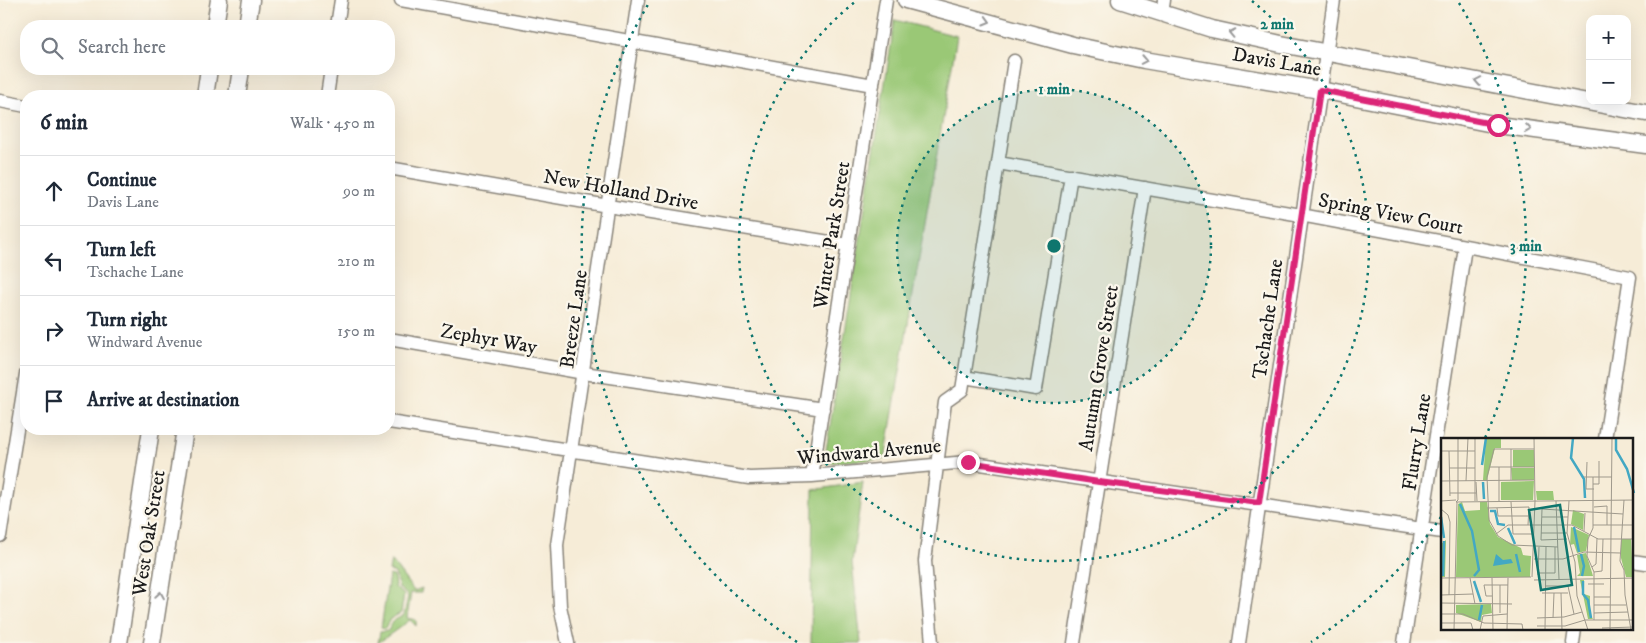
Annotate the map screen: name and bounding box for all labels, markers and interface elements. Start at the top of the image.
one-way arrow [982,15,991,26]
text: 2 min [1260,15,1294,34]
map controls [1586,15,1631,105]
button: + [1586,15,1631,60]
search box [20,20,395,75]
one-way arrow [1228,28,1237,39]
icon: search [38,34,66,62]
text: Search here [78,36,166,59]
street label: Davis Lane [1230,42,1323,83]
one-way arrow [1140,54,1149,65]
button: − [1586,60,1631,105]
one-way arrow [1473,76,1482,87]
text: 1 min [1038,80,1070,99]
text: 6 min [40,110,88,136]
text: Walk · 450 m [290,113,375,133]
route start [1487,114,1510,137]
one-way arrow [1524,123,1532,134]
street label: Winter Park Street [808,160,856,312]
street label: New Holland Drive [541,165,700,216]
text: Continue [87,169,157,192]
icon: ahead [40,177,68,205]
text: 90 m [343,181,375,201]
street label: Spring View Court [1316,188,1465,241]
text: Davis Lane [87,192,159,212]
centre of rings [1045,237,1063,255]
text: 3 min [1510,237,1542,256]
text: Turn left [87,239,156,262]
icon: left [40,247,68,275]
text: 210 m [337,251,375,271]
street label: Tschache Lane [1248,258,1289,381]
text: Tschache Lane [87,262,184,282]
street label: Breeze Lane [555,268,594,370]
street label: Autumn Grove Street [1074,283,1125,453]
text: Turn right [87,309,167,332]
icon: right [40,317,68,345]
street label: Zephyr Way [438,319,539,360]
text: 150 m [337,321,375,341]
text: Windward Avenue [87,332,202,352]
icon: arrive [40,387,68,415]
text: Arrive at destination [87,389,239,412]
street label: Flurry Lane [1397,392,1438,493]
street label: Windward Avenue [795,434,942,471]
inset map [1441,438,1634,630]
route end [957,451,980,474]
street label: West Oak Street [127,468,172,599]
one-way arrow [154,590,164,599]

